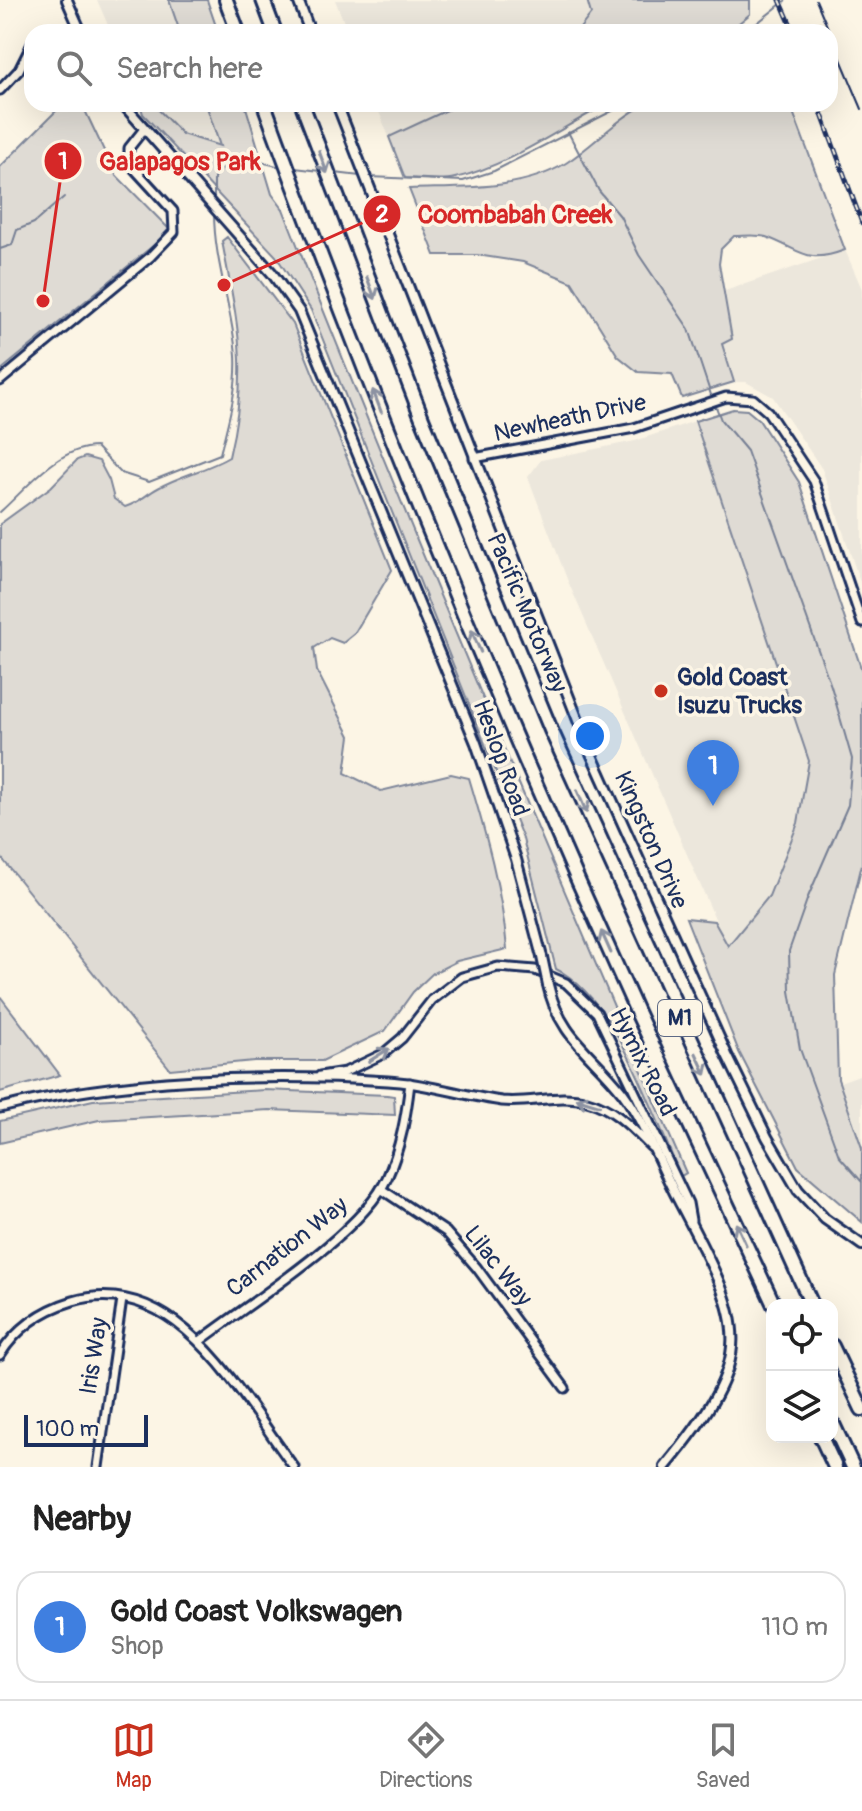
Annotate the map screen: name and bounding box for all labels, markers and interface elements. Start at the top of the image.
search box [24,24,838,112]
icon: search [52,46,96,90]
text: Search here [116,50,263,87]
callout: Galapagos Park [43,136,277,186]
text: Galapagos Park [99,146,262,178]
text: 1 [58,147,68,176]
one-way arrow [317,149,331,174]
callout: Coombabah Creek [362,189,629,239]
text: Coombabah Creek [417,199,614,231]
text: 2 [375,200,389,229]
one-way arrow [365,275,379,300]
street label: Newheath Drive [491,388,649,448]
one-way arrow [369,389,383,414]
street label: Pacific Motorway [480,529,574,697]
one-way arrow [468,629,483,654]
place label: Gold Coast Isuzu Trucks [677,663,802,720]
marker: Gold Coast Isuzu Trucks [652,682,670,700]
street label: Heslop Road [467,696,535,820]
your location [570,716,610,756]
pin: 1 [687,740,739,806]
street label: Kingston Drive [608,767,694,913]
one-way arrow [576,789,591,814]
one-way arrow [598,930,613,954]
road number: M1 [658,1000,702,1036]
street label: Hymix Road [603,1003,683,1121]
one-way arrow [367,1047,390,1063]
one-way arrow [694,1052,709,1076]
one-way arrow [576,1094,602,1109]
street label: Carnation Way [221,1191,353,1303]
street label: Lilac Way [458,1220,538,1312]
one-way arrow [733,1223,748,1247]
map controls [766,1299,838,1443]
button: locate [766,1299,838,1371]
street label: Iris Way [74,1315,114,1397]
button: layers [766,1371,838,1443]
scale bar [24,1411,148,1447]
text: 100 m [36,1415,99,1443]
text: Nearby [32,1498,131,1541]
text: Gold Coast Volkswagen [110,1593,403,1630]
text: 1 [55,1611,65,1643]
text: 110 m [761,1611,828,1643]
text: Shop [110,1630,164,1662]
tab: Map [112,1718,156,1794]
tab: Directions [379,1718,472,1794]
tab: Saved [696,1718,750,1794]

